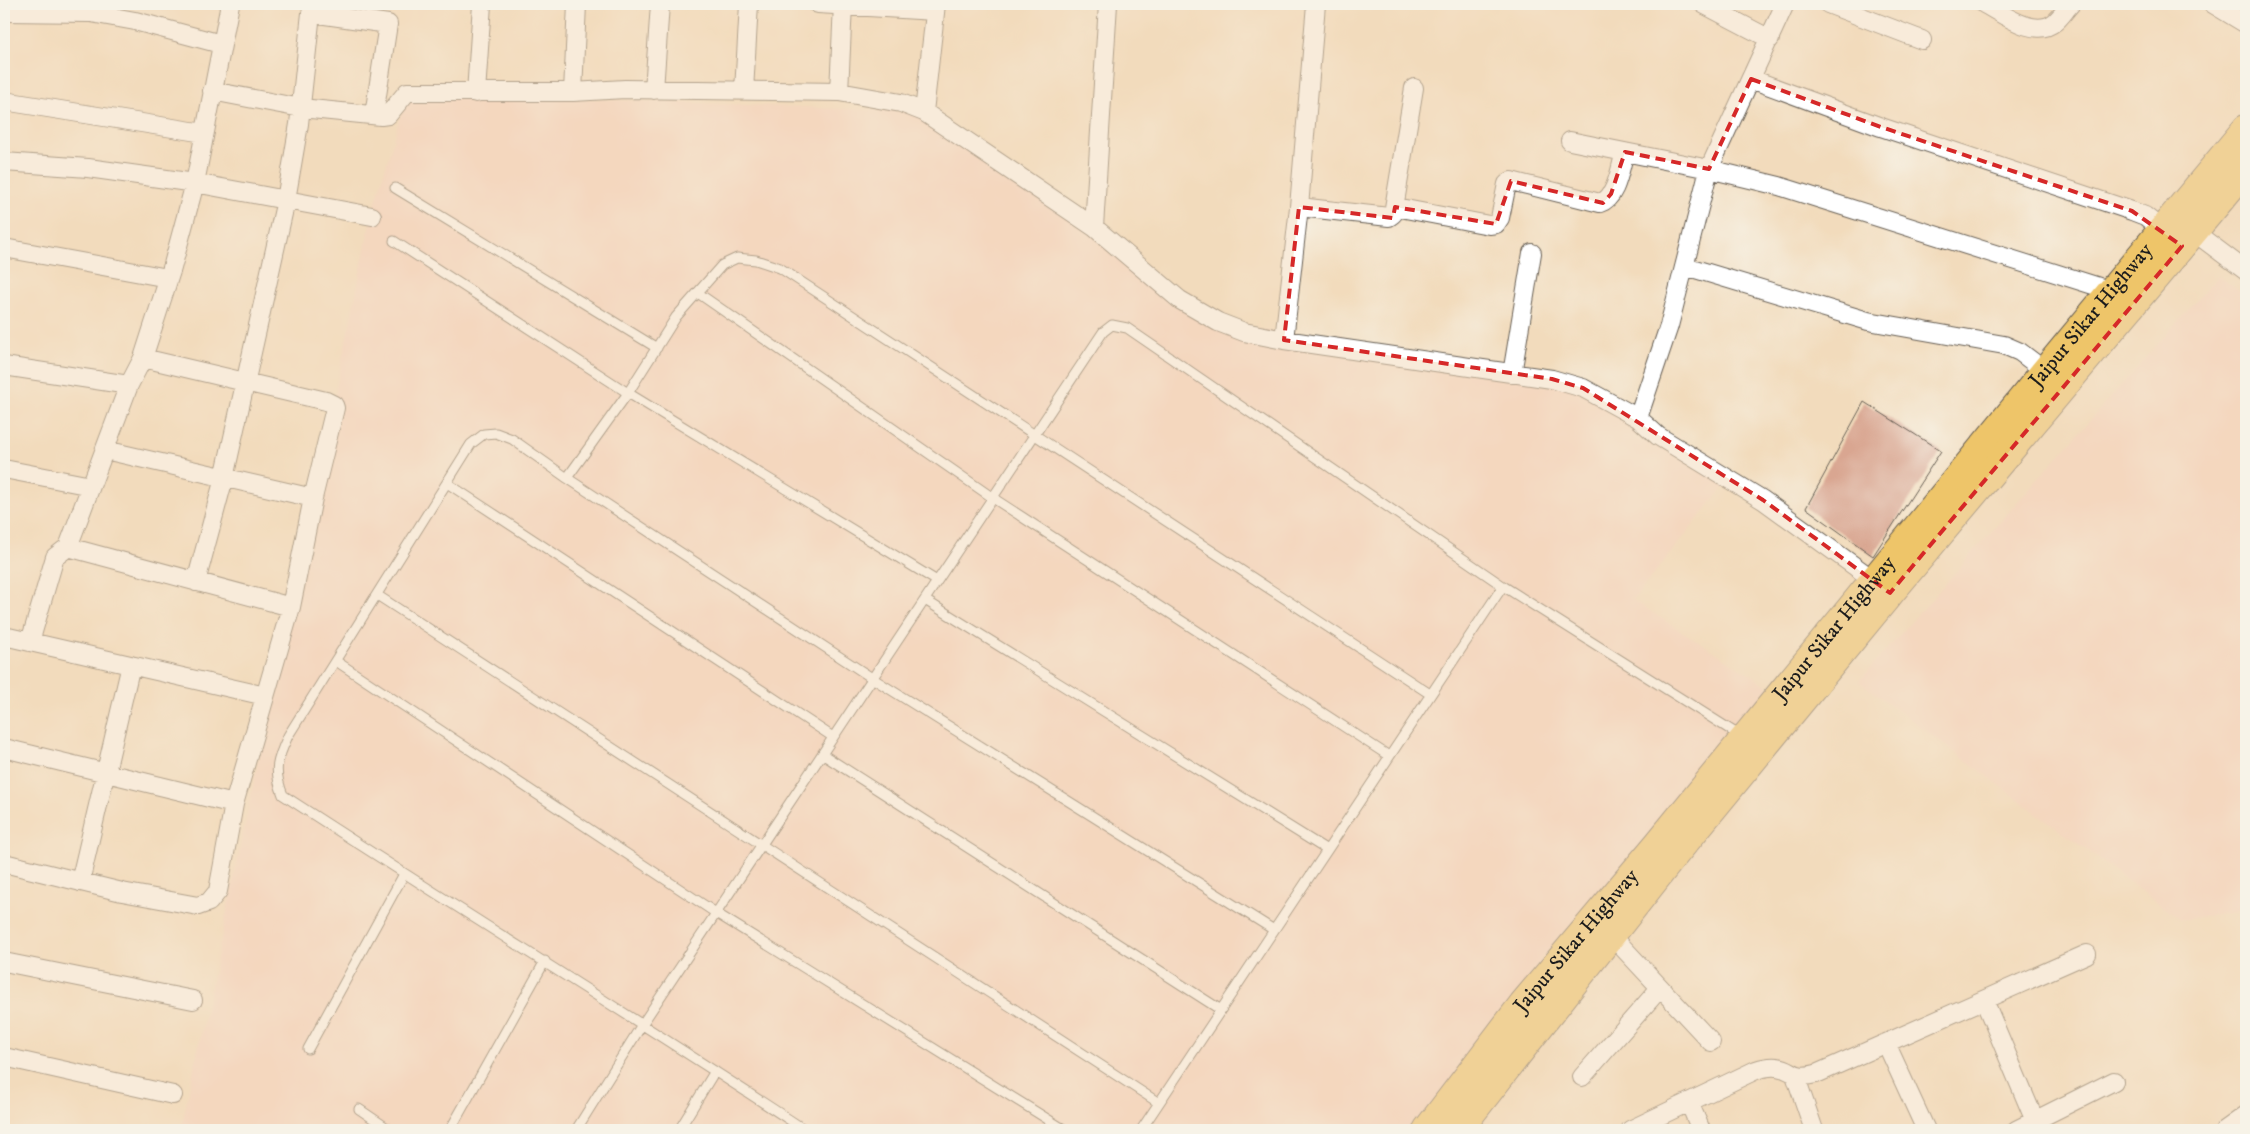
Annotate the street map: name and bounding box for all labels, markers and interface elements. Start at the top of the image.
street label: Jaipur Sikar Highway [2022,237,2159,395]
street label: Jaipur Sikar Highway [1766,550,1902,708]
street label: Jaipur Sikar Highway [1507,863,1645,1019]

